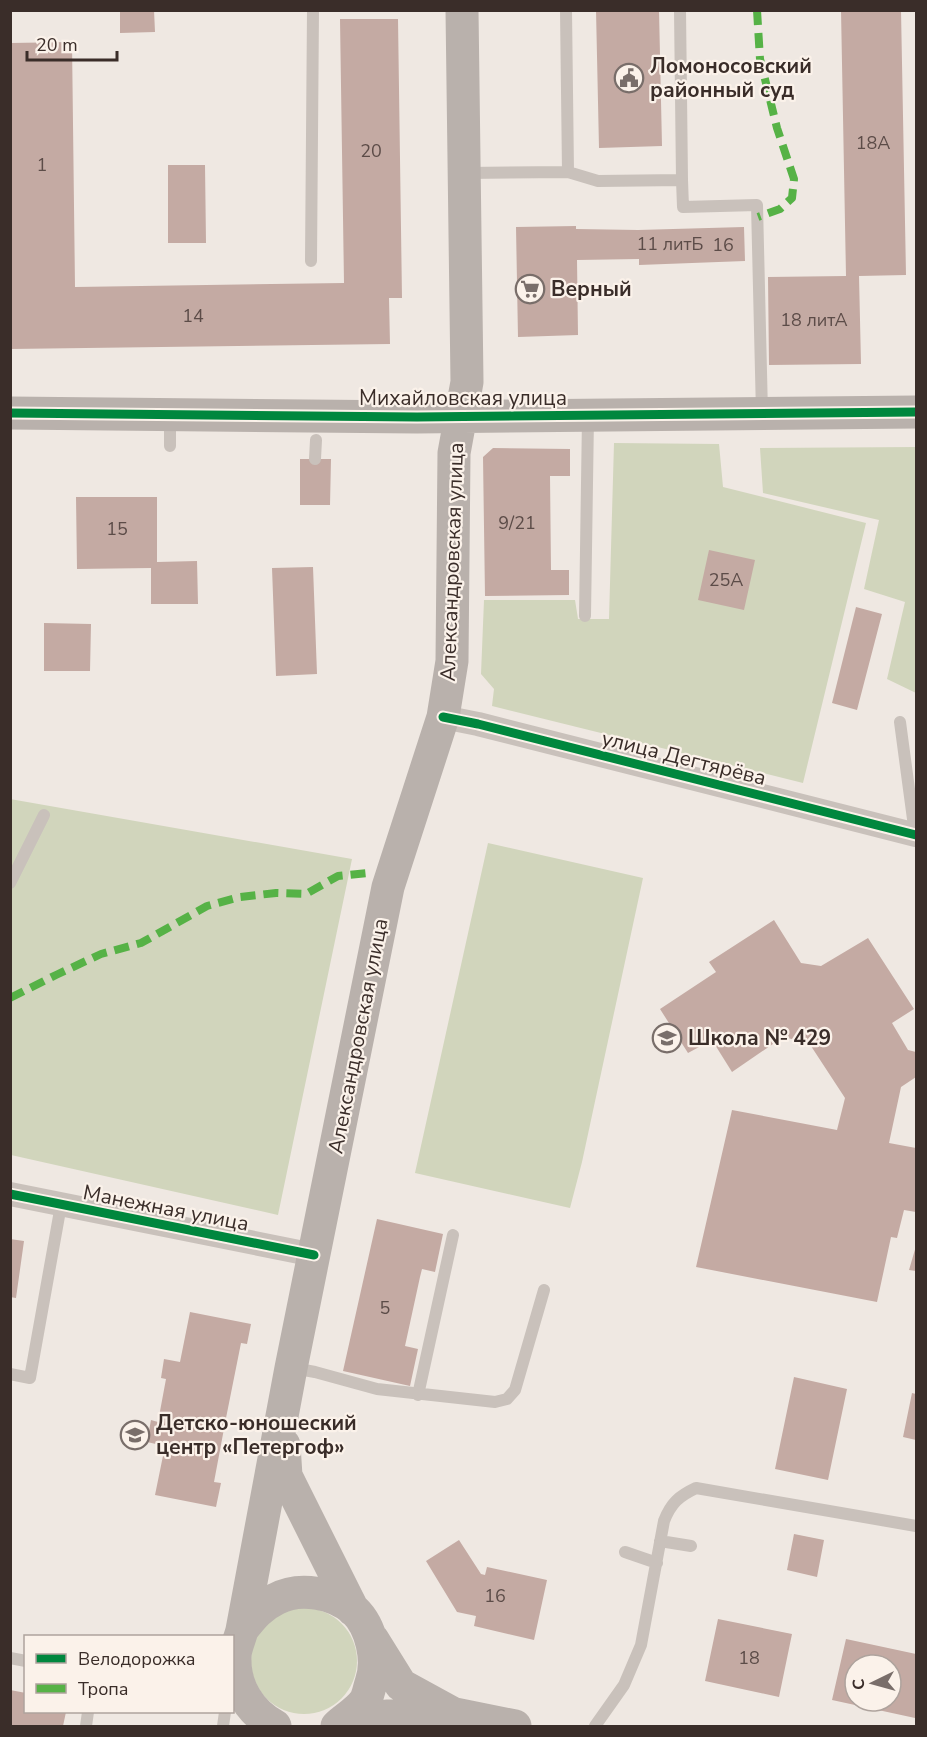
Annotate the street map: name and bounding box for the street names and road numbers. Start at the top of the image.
street label: Михайловская улица [359,384,567,412]
street label: Александровская улица [434,442,470,682]
street label: улица Дегтярёва [599,724,769,792]
street label: Александровская улица [321,916,395,1156]
street label: Манежная улица [81,1178,251,1238]

